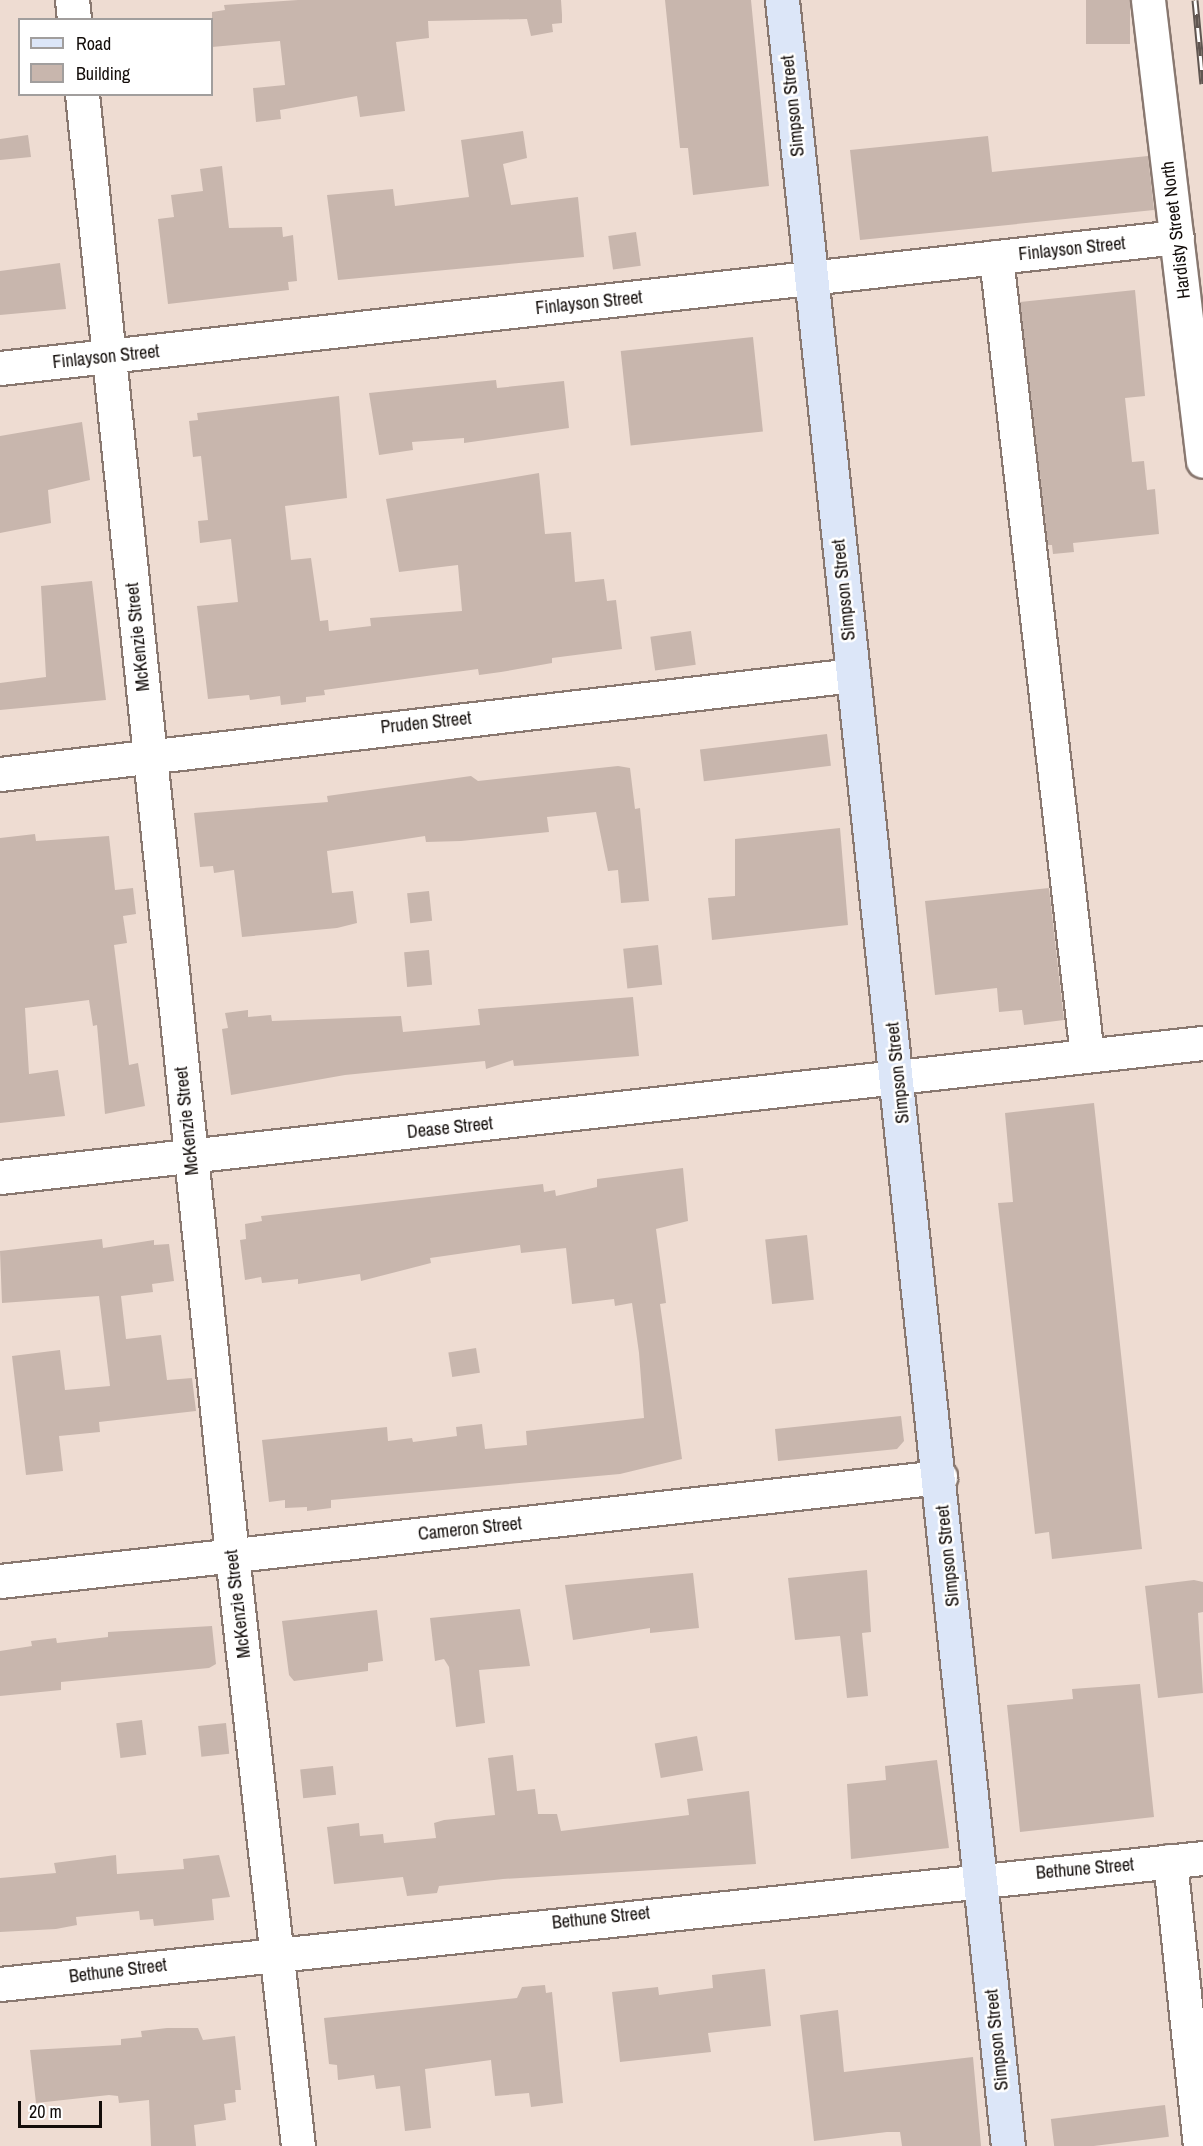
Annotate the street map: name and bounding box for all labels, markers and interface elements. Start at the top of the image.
legend [18,18,213,96]
text: Road [76,31,111,56]
street label: Simpson Street [777,54,809,158]
text: Building [76,61,130,86]
street label: Hardisty Street North [1157,160,1195,300]
street label: Finlayson Street [1017,233,1127,265]
street label: Finlayson Street [534,287,644,319]
street label: Finlayson Street [51,341,161,373]
street label: Simpson Street [828,538,860,642]
street label: McKenzie Street [122,582,154,692]
street label: Pruden Street [380,707,472,739]
street label: Simpson Street [882,1021,914,1125]
street label: McKenzie Street [171,1066,203,1176]
street label: Dease Street [406,1113,494,1143]
street label: Simpson Street [932,1504,964,1608]
street label: Cameron Street [417,1513,523,1545]
street label: McKenzie Street [221,1549,255,1659]
street label: Bethune Street [1035,1854,1135,1884]
street label: Bethune Street [551,1902,651,1934]
street label: Bethune Street [68,1954,168,1988]
street label: Simpson Street [981,1988,1013,2092]
scale bar [21,2089,105,2127]
text: 20 m [29,2099,62,2124]

